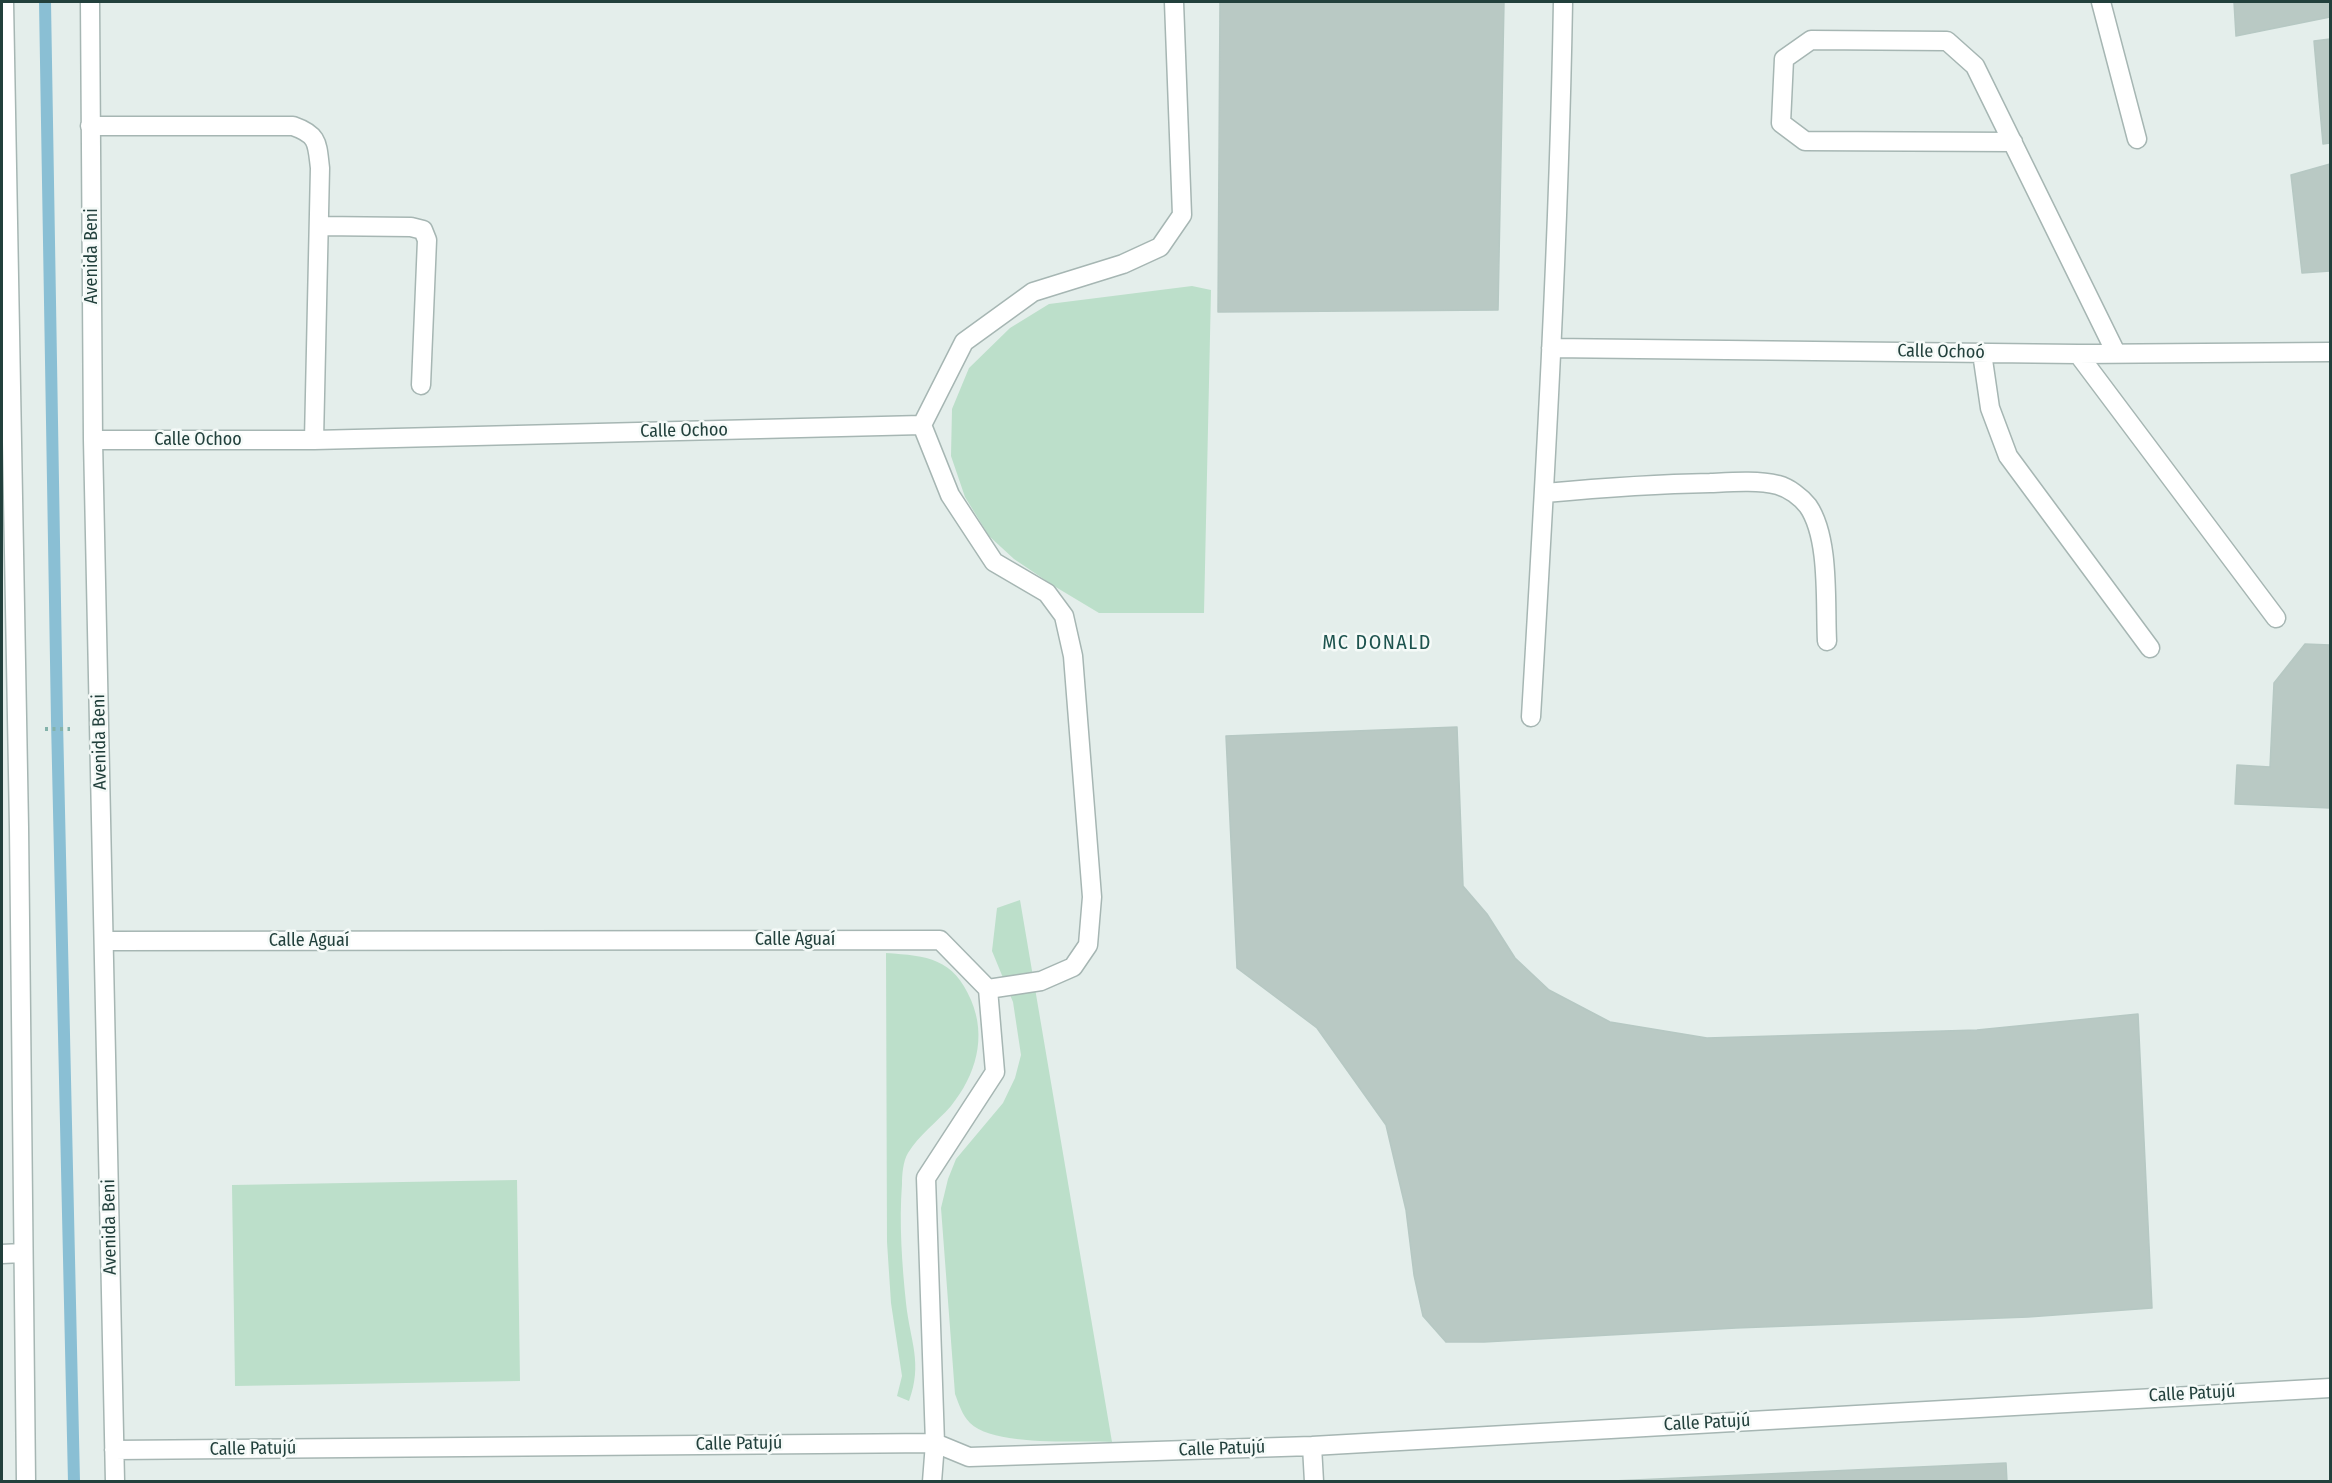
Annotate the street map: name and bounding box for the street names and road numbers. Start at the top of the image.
street label: Avenida Beni [81,208,103,304]
street label: Calle Ochoó [1897,340,1985,364]
street label: Calle Ochoo [640,419,728,443]
street label: Calle Ochoo [154,429,242,451]
street label: Avenida Beni [88,694,112,790]
street label: Calle Aguaí [755,929,835,951]
street label: Calle Aguaí [269,930,349,952]
street label: Avenida Beni [98,1179,122,1275]
street label: Calle Patujú [2148,1381,2236,1407]
street label: Calle Patujú [1663,1410,1751,1436]
street label: Calle Patujú [695,1432,783,1456]
street label: Calle Patujú [209,1437,297,1461]
street label: Calle Patujú [1178,1437,1266,1461]

